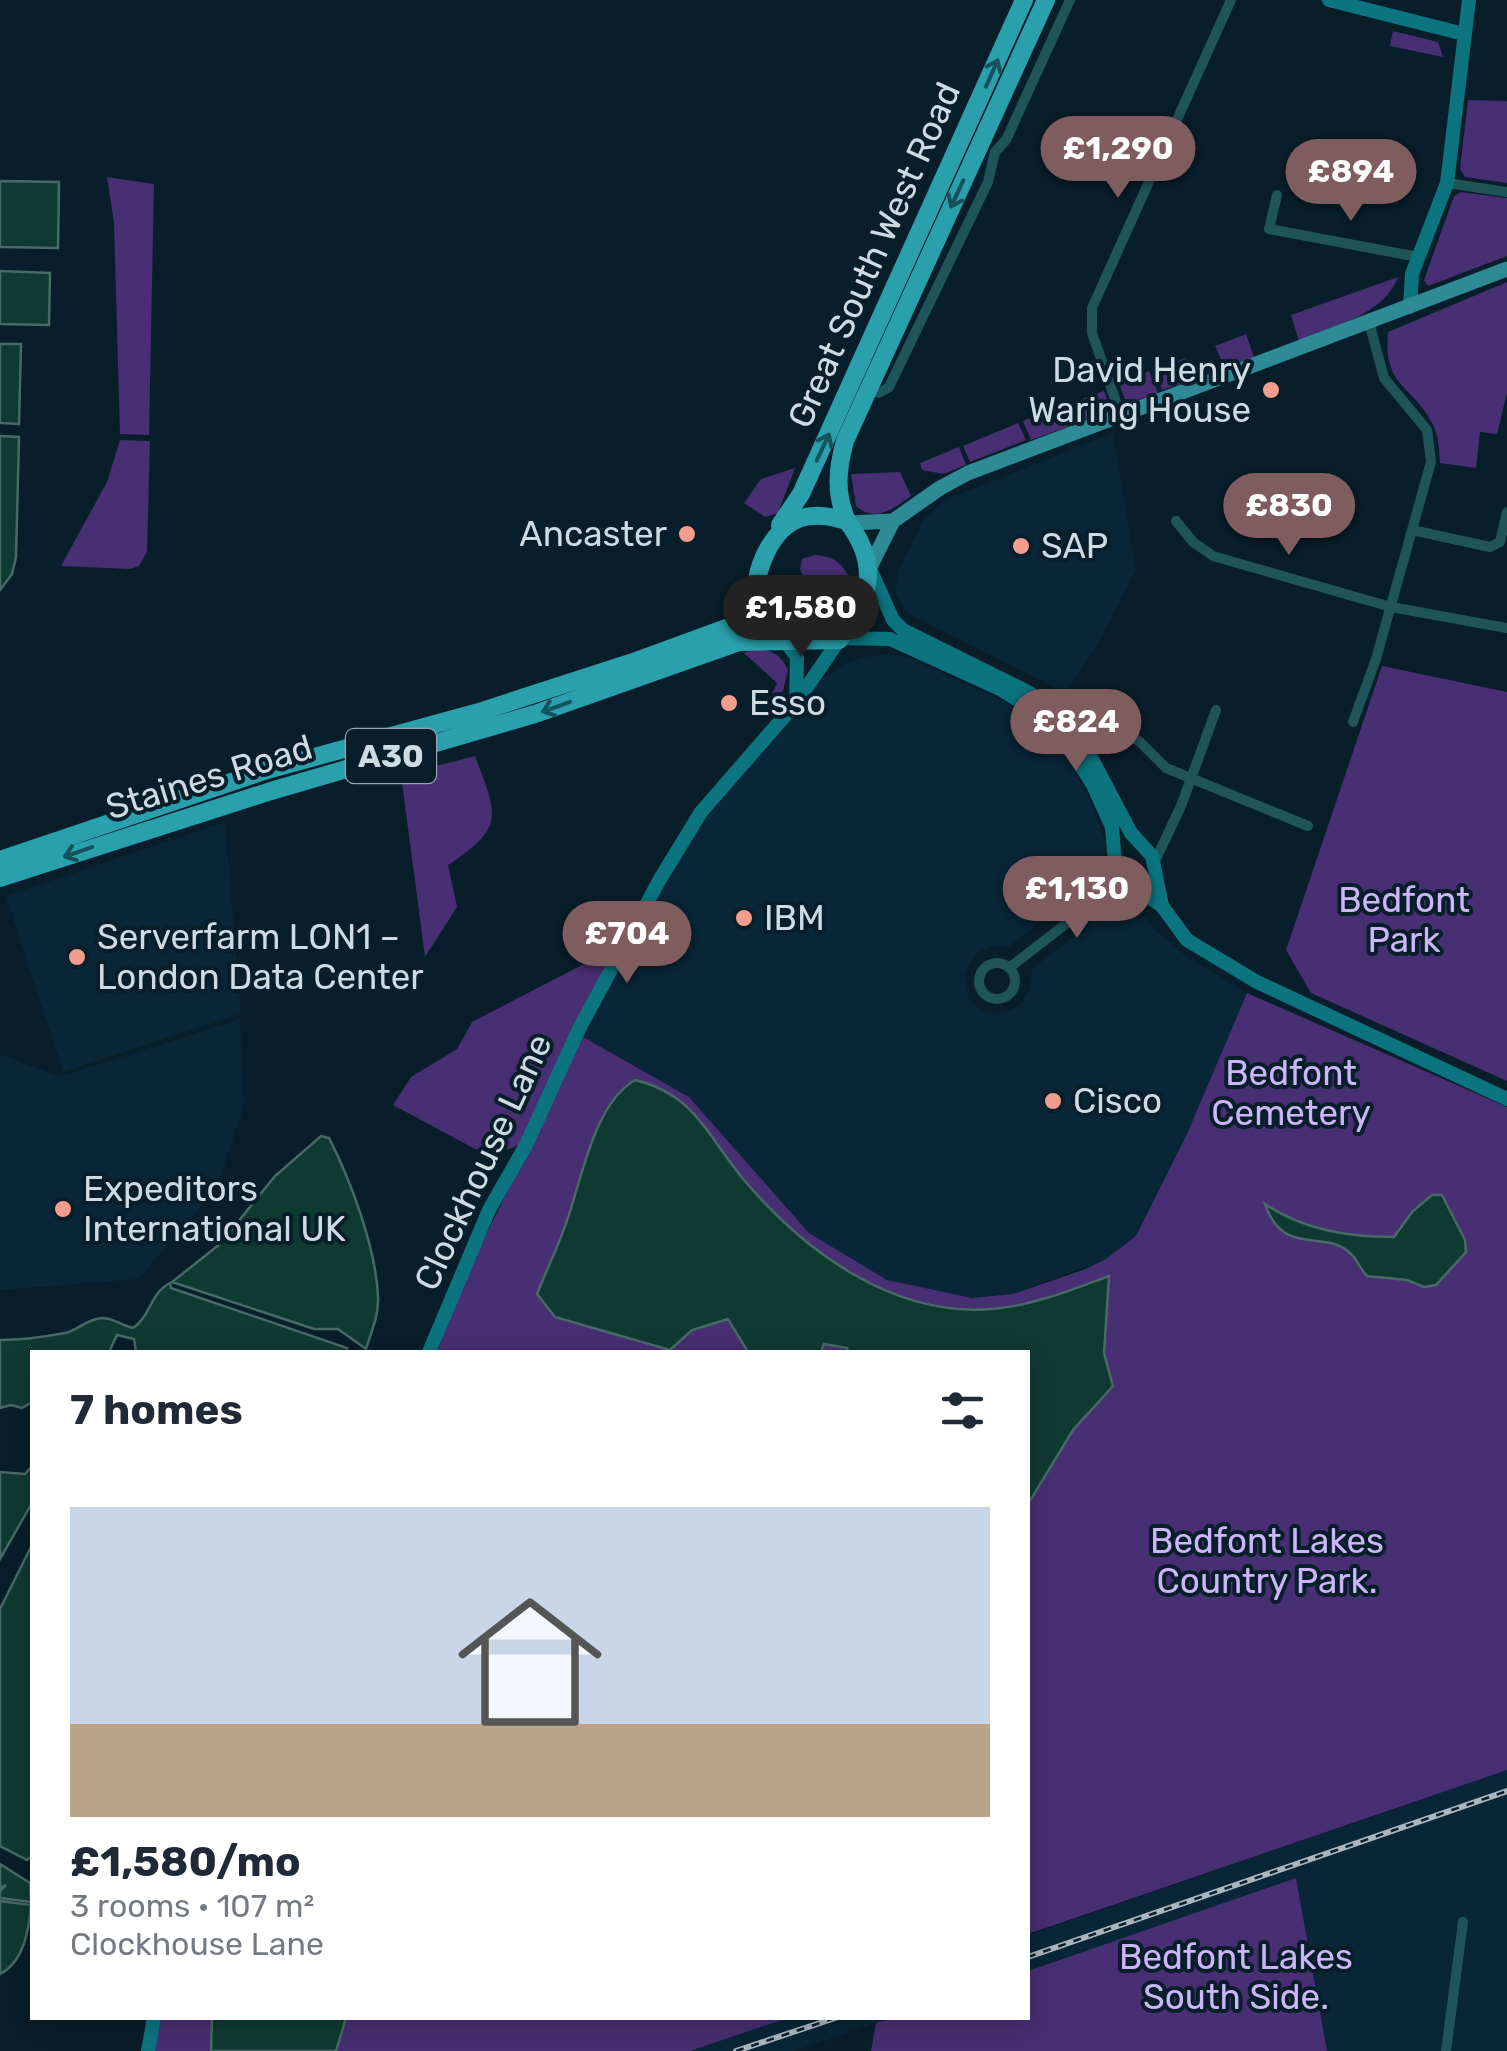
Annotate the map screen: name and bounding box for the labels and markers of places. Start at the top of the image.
pin: £1,290 [1037,116,1199,201]
pin: £894 [1292,139,1410,224]
place label: David Henry Waring House [1028,349,1251,431]
marker: David Henry Waring House [1260,379,1282,401]
pin: £830 [1230,473,1348,558]
place label: Ancaster [519,513,667,555]
marker: Ancaster [676,523,698,545]
place label: SAP [1041,525,1108,567]
marker: SAP [1010,535,1032,557]
pin: £1,580 [720,575,882,660]
place label: Esso [749,682,826,724]
pin: £824 [1017,689,1135,774]
marker: Esso [718,692,740,714]
pin: £1,130 [996,856,1158,941]
place label: IBM [764,897,825,939]
pin: £704 [568,901,686,986]
marker: IBM [733,907,755,929]
place label: Serverfarm LON1 – London Data Center [97,916,424,998]
marker: Serverfarm LON1 – London Data Center [66,946,88,968]
place label: Cisco [1073,1080,1162,1122]
marker: Cisco [1042,1090,1064,1112]
place label: Expeditors International UK [83,1168,346,1250]
marker: Expeditors International UK [52,1198,74,1220]

